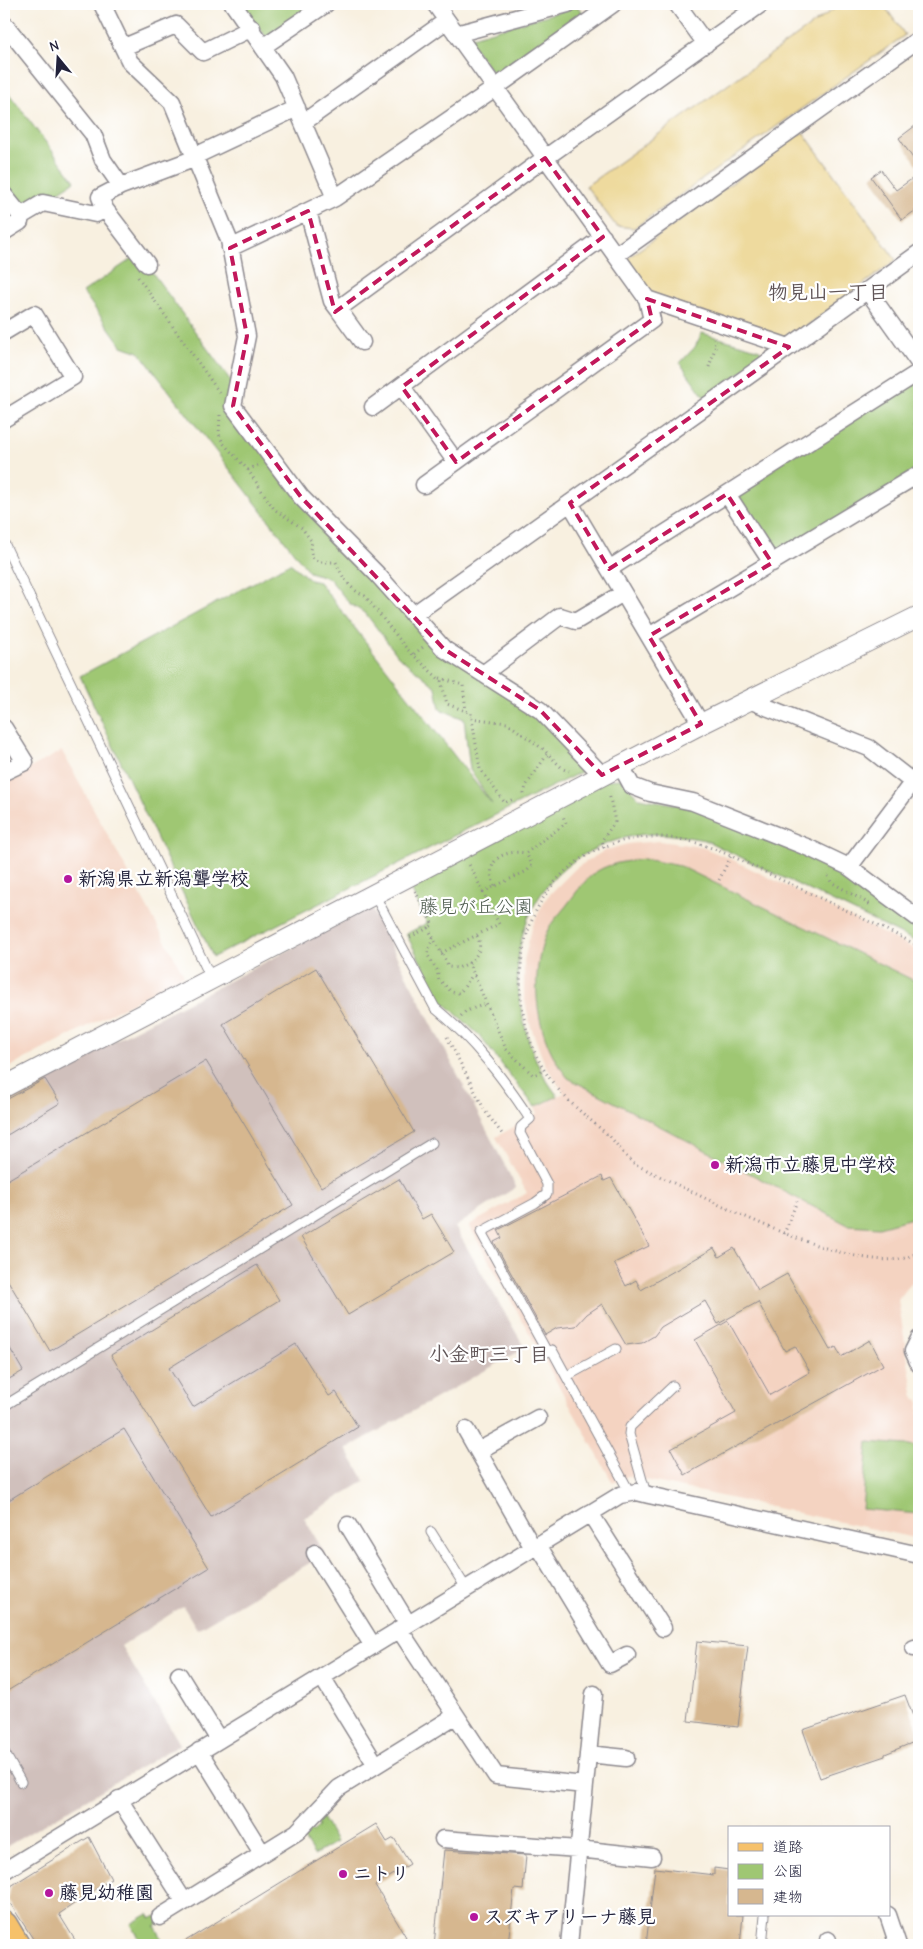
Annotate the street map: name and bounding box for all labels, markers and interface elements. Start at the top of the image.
north arrow [32,32,82,82]
text: N [47,37,61,56]
district label: 物見山一丁目 [768,281,888,304]
place label: 新潟県立新潟聾学校 [78,868,249,890]
marker: 新潟県立新潟聾学校 [62,873,74,885]
park label: 藤見が丘公園 [419,896,533,918]
place label: 新潟市立藤見中学校 [725,1154,896,1176]
marker: 新潟市立藤見中学校 [709,1159,721,1171]
district label: 小金町三丁目 [429,1343,549,1366]
legend [728,1826,890,1916]
text: 道路 [773,1838,803,1856]
text: 公園 [773,1862,803,1880]
place label: ニトリ [353,1863,410,1885]
marker: ニトリ [337,1868,349,1880]
place label: 藤見幼稚園 [59,1882,154,1904]
marker: 藤見幼稚園 [43,1887,55,1899]
text: 建物 [773,1888,803,1906]
place label: スズキアリーナ藤見 [484,1906,656,1928]
marker: スズキアリーナ藤見 [468,1911,480,1923]

